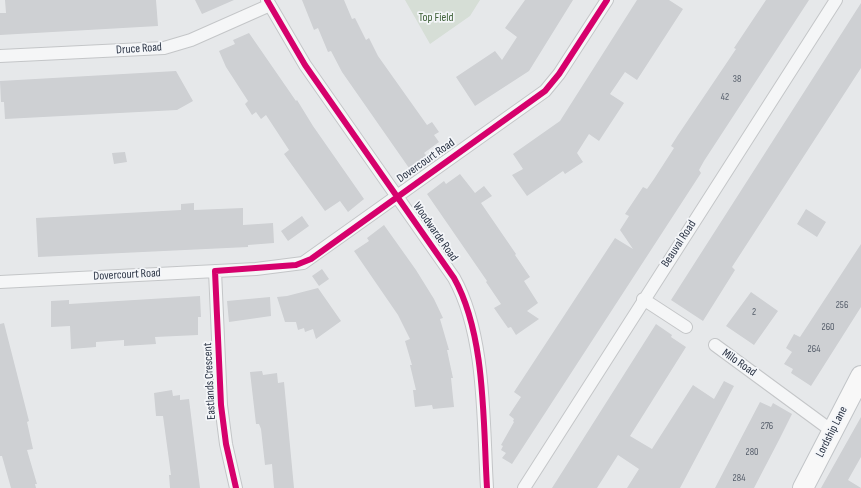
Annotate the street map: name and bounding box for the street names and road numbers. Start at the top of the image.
street label: Druce Road [116,40,162,58]
street label: Dovercourt Road [394,136,458,186]
street label: Woodwarde Road [409,200,461,264]
street label: Beauval Road [659,218,699,270]
street label: Dovercourt Road [93,266,161,284]
street label: Eastlands Crescent [201,342,219,420]
street label: Milo Road [719,346,759,380]
street label: Lordship Lane [813,404,851,460]

